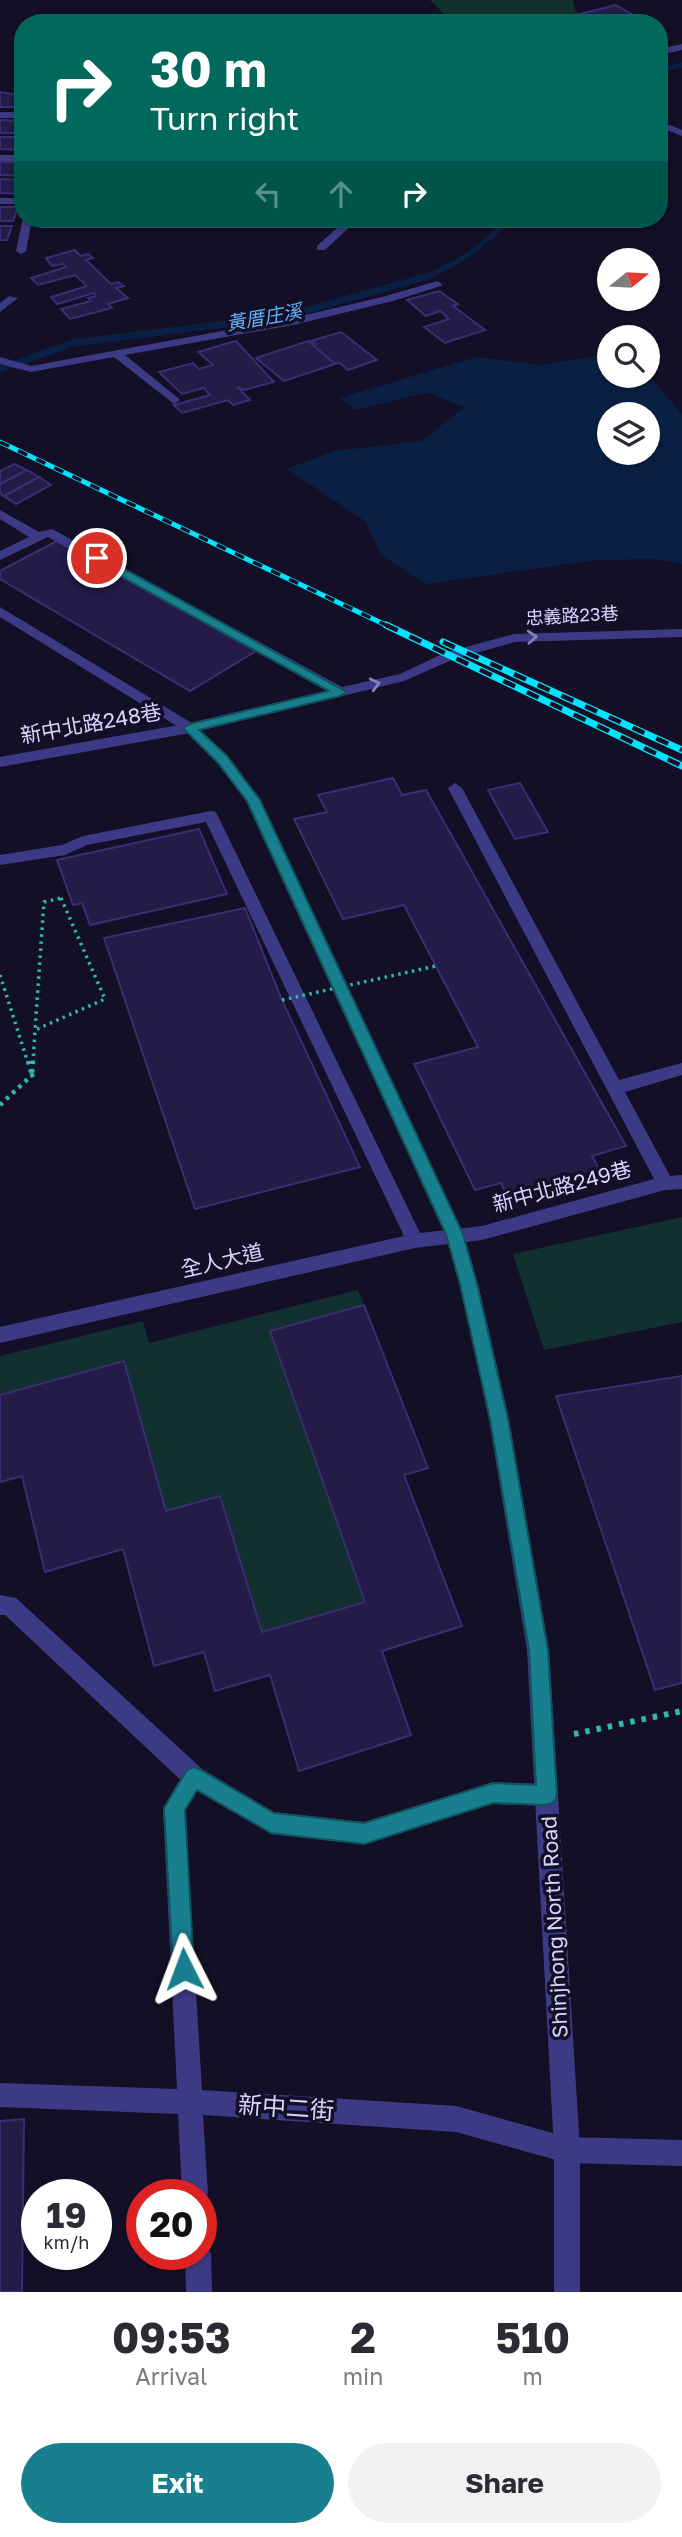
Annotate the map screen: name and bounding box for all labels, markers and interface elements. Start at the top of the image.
text: 30 m [150,39,267,98]
icon: right [35,42,126,133]
text: Turn right [150,99,299,137]
icon: left [249,175,287,213]
icon: ahead [322,175,360,213]
icon: right [395,175,433,213]
north arrow [597,248,660,312]
map controls [597,248,660,465]
water label: 黃厝庄溪 [224,298,306,334]
button: search [597,325,660,388]
button: layers [597,402,660,465]
pin [67,528,127,588]
icon: arrive [78,539,116,577]
street label: 忠義路23巷 [525,602,619,628]
one-way arrow [527,630,538,645]
one-way arrow [369,678,381,692]
street label: 新中北路248巷 [18,698,163,748]
street label: 新中北路249巷 [489,1155,634,1217]
street label: 全人大道 [178,1238,266,1282]
street label: Shinjhong North Road [535,1815,573,2039]
position arrow [147,1932,221,2006]
street label: 新中二街 [237,2089,335,2124]
speed limit sign: 20 [126,2179,217,2270]
text: 19 [46,2194,87,2236]
text: km/h [44,2231,89,2253]
text: 09:53 [112,2312,231,2362]
text: 2 [350,2312,376,2362]
text: 510 [495,2312,570,2362]
text: Arrival [135,2362,207,2390]
text: min [343,2362,383,2390]
text: m [522,2362,543,2390]
button: Exit [21,2443,334,2523]
button: Share [348,2443,661,2523]

